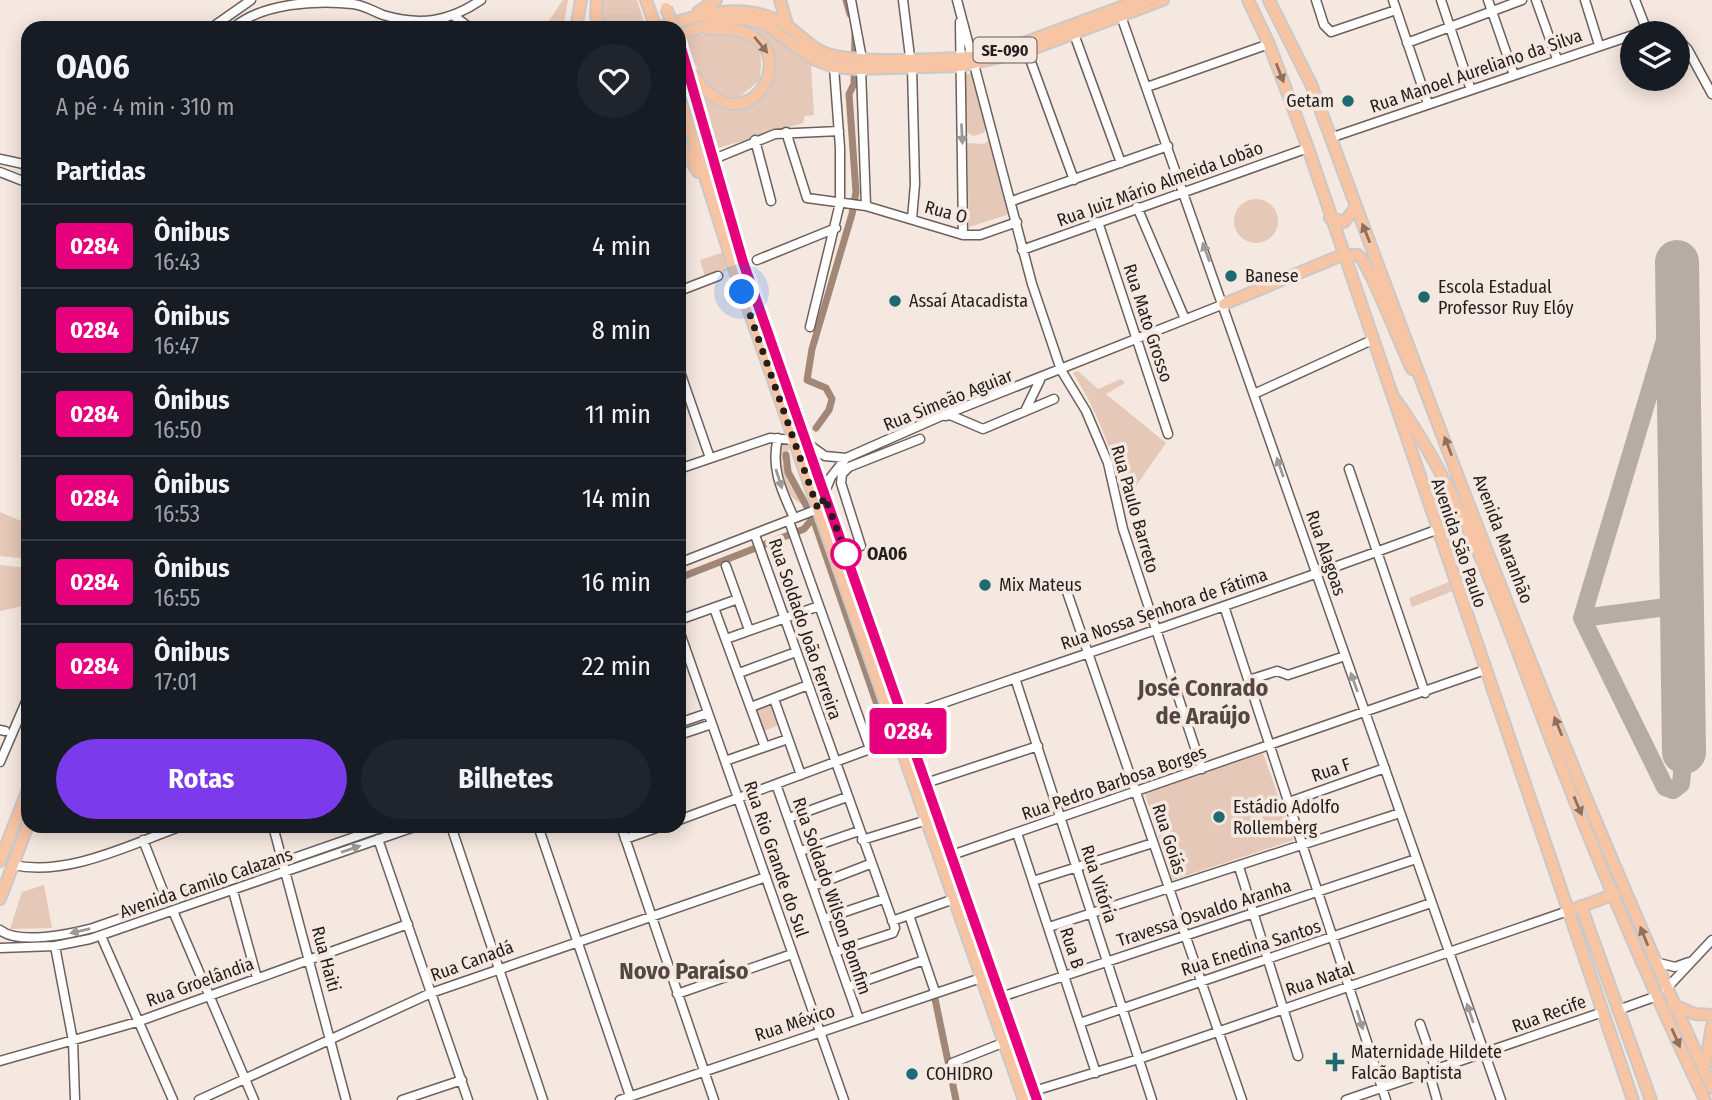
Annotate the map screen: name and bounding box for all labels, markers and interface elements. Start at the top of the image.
map controls [1620,21,1690,91]
button: layers [1620,21,1690,91]
street label: Rua Manoel Aureliano da Silva [1367,24,1585,118]
one-way arrow [753,35,768,53]
road number: SE-090 [974,38,1036,62]
button: heart [577,44,651,118]
text: OA06 [56,47,130,87]
one-way arrow [1274,62,1285,83]
place label: Getam [1286,90,1334,112]
text: A pé · 4 min · 310 m [56,93,234,121]
marker: Getam [1340,93,1356,109]
one-way arrow [957,123,968,145]
street label: Rua Juiz Mário Almeida Lobão [1054,136,1266,232]
text: Partidas [56,156,146,187]
street label: Rua O [922,196,970,228]
text: Ônibus [154,217,230,248]
one-way arrow [1360,223,1371,244]
text: 4 min [592,231,651,262]
text: 0284 [70,232,119,260]
one-way arrow [1200,242,1211,263]
text: 16:43 [154,248,200,276]
street label: Rua Mato Grosso [1118,261,1178,385]
place label: Banese [1245,265,1299,287]
marker: Banese [1223,268,1239,284]
your location [724,274,759,309]
place label: Escola Estadual Professor Ruy Elóy [1438,276,1574,319]
marker: Escola Estadual Professor Ruy Elóy [1416,289,1432,305]
place label: Assaí Atacadista [909,290,1028,312]
marker: Assaí Atacadista [887,293,903,309]
text: Ônibus [154,301,230,332]
text: 8 min [592,315,651,346]
text: 0284 [70,316,119,344]
text: 16:47 [154,332,199,360]
street label: Rua Simeão Aguiar [880,364,1017,436]
text: Ônibus [154,385,230,416]
text: 11 min [585,399,651,430]
text: 0284 [70,400,119,428]
text: 16:50 [154,416,202,444]
one-way arrow [1442,435,1453,456]
street label: Rua Paulo Barreto [1106,442,1164,576]
one-way arrow [1274,457,1285,478]
text: Ônibus [154,469,230,500]
one-way arrow [774,469,784,490]
street label: Avenida Maranhão [1468,471,1538,607]
street label: Avenida São Paulo [1427,475,1491,611]
text: 14 min [582,483,651,514]
text: 0284 [70,484,119,512]
text: 16:53 [154,500,200,528]
street label: Rua Alagoas [1301,507,1351,599]
street label: Rua Soldado João Ferreira [764,536,846,723]
marker: OA06 [831,539,861,569]
place label: OA06 [867,543,907,565]
text: Ônibus [154,553,230,584]
street label: Rua Nossa Senhora de Fátima [1058,563,1270,655]
text: 16 min [582,567,651,598]
text: 0284 [70,568,119,596]
place label: Mix Mateus [999,574,1082,596]
marker: Mix Mateus [977,577,993,593]
text: 16:55 [154,584,200,612]
text: Ônibus [154,637,230,668]
text: 22 min [582,651,651,682]
text: 0284 [70,652,119,680]
text: 17:01 [154,668,198,696]
one-way arrow [1349,672,1360,693]
district label: José Conrado de Araújo [1137,674,1269,730]
line badge: 0284 [859,708,957,754]
one-way arrow [1552,715,1563,736]
text: 0284 [883,717,933,745]
button: Rotas [56,739,347,819]
button: Bilhetes [361,739,651,819]
street label: Rua Pedro Barbosa Borges [1019,741,1210,825]
street label: Rua F [1308,753,1354,787]
street label: Rua Rio Grande do Sul [739,778,813,940]
street label: Rua Soldado Wilson Bomfim [788,794,876,998]
place label: Estádio Adolfo Rollemberg [1233,796,1340,839]
one-way arrow [1572,796,1583,817]
street label: Rua Goiás [1147,801,1191,877]
marker: Estádio Adolfo Rollemberg [1211,809,1227,825]
street label: Rua Vitória [1076,842,1122,926]
street label: Avenida Camilo Calazans [117,843,296,923]
one-way arrow [340,843,361,853]
street label: Travessa Osvaldo Aranha [1114,874,1294,952]
street label: Rua Enedina Santos [1178,915,1324,981]
street label: Rua Haiti [307,924,345,994]
one-way arrow [69,925,91,936]
street label: Rua B [1055,925,1089,972]
one-way arrow [1638,926,1649,947]
street label: Rua Canadá [427,936,517,986]
street label: Rua Groelândia [143,952,257,1012]
district label: Novo Paraíso [619,957,749,985]
street label: Rua Natal [1283,957,1357,1001]
street label: Rua Recife [1509,990,1589,1038]
street label: Rua México [752,1000,838,1046]
one-way arrow [1464,1002,1475,1023]
one-way arrow [1356,1009,1366,1030]
one-way arrow [1670,1028,1682,1048]
place label: Maternidade Hildete Falcão Baptista [1351,1041,1502,1084]
marker: Maternidade Hildete Falcão Baptista [1325,1052,1345,1072]
place label: COHIDRO [926,1063,993,1085]
marker: COHIDRO [904,1066,920,1082]

